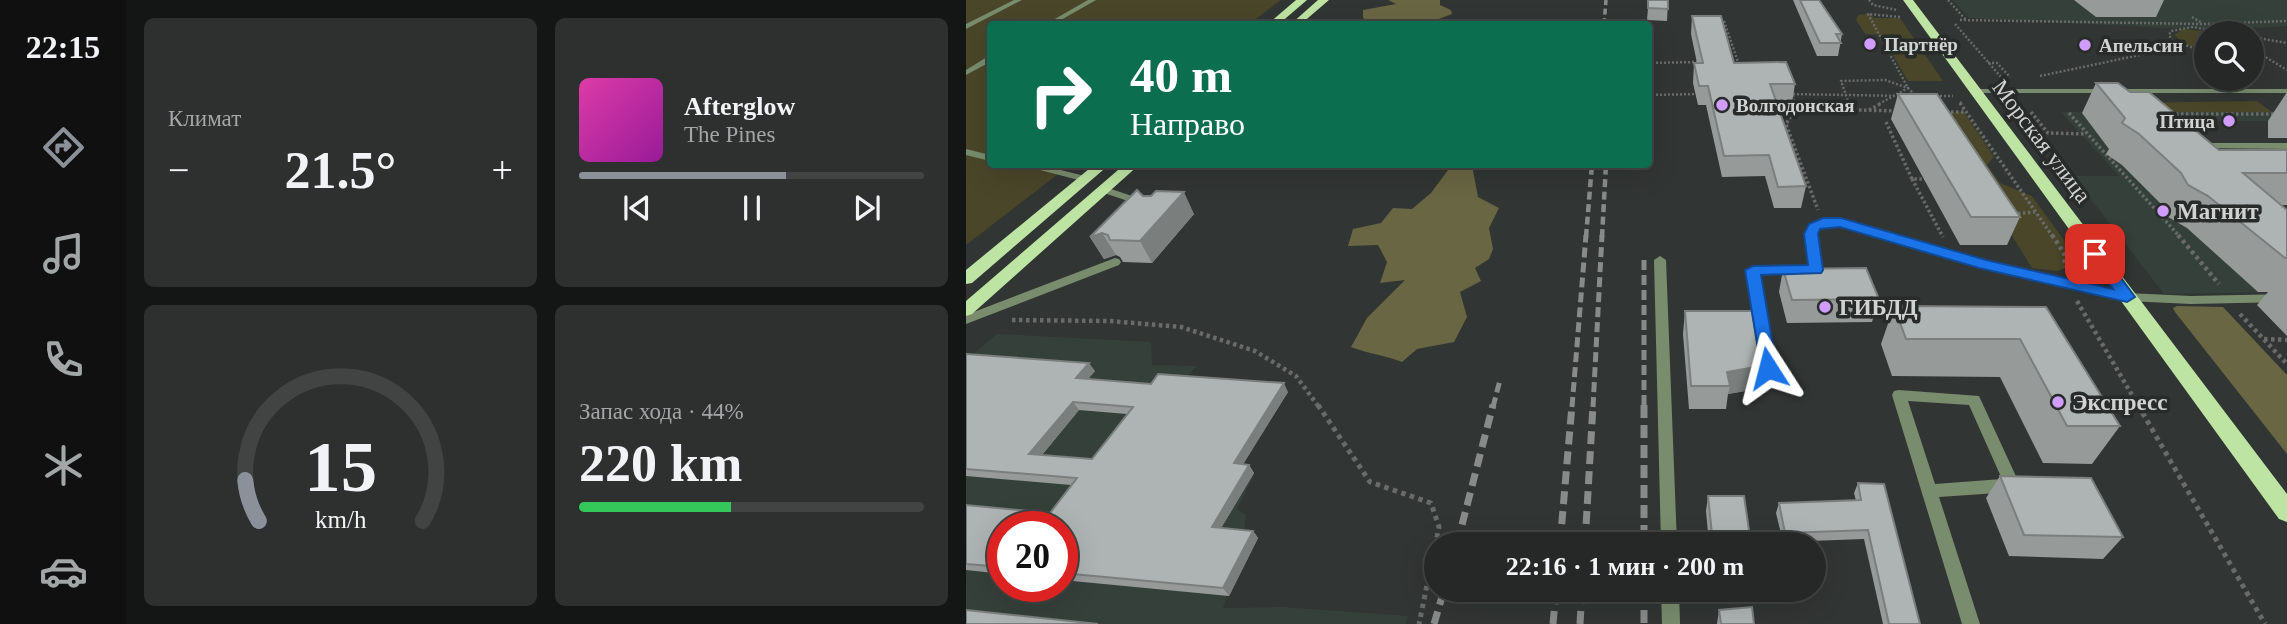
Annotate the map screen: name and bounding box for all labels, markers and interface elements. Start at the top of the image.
map controls [2194,21,2264,91]
button: search [2194,21,2264,91]
text: 22:15 [26,29,100,65]
place label: Партнёр [1884,34,1958,55]
place label: Апельсин [2099,35,2183,56]
marker: Партнёр [1862,36,1878,52]
marker: Апельсин [2077,37,2093,53]
text: 40 m [1130,48,1232,103]
icon: right [1015,49,1106,140]
street label: Морская улица [1987,75,2096,208]
text: Afterglow [684,92,795,121]
place label: Волгодонская [1736,95,1855,116]
marker: Волгодонская [1714,97,1730,113]
text: Климат [168,106,241,131]
text: Направо [1130,106,1245,142]
place label: Птица [2159,111,2215,132]
marker: Птица [2221,113,2237,129]
text: The Pines [684,122,775,147]
icon: directions [39,123,88,172]
text: 21.5° [285,142,396,199]
text: − [168,149,189,191]
text: + [492,149,513,191]
icon: previous [618,189,656,227]
icon: pause [733,189,771,227]
icon: next [848,189,886,227]
place label: Магнит [2177,199,2259,224]
marker: Магнит [2155,203,2171,219]
pin [2065,224,2125,284]
icon: music [39,229,88,278]
icon: arrive [2076,235,2114,273]
place label: ГИБДД [1839,295,1918,320]
marker: ГИБДД [1817,299,1833,315]
position arrow [1731,331,1805,405]
icon: phone [39,335,88,384]
place label: Экспресс [2072,390,2167,415]
marker: Экспресс [2050,394,2066,410]
text: Запас хода · 44% [579,399,744,424]
text: 15 [304,427,377,508]
text: 220 km [579,435,742,492]
icon: climate [39,441,88,490]
text: km/h [315,506,367,533]
speed limit sign: 20 [987,511,1078,602]
icon: car [39,547,88,596]
text: 22:16 · 1 мин · 200 m [1506,552,1744,581]

